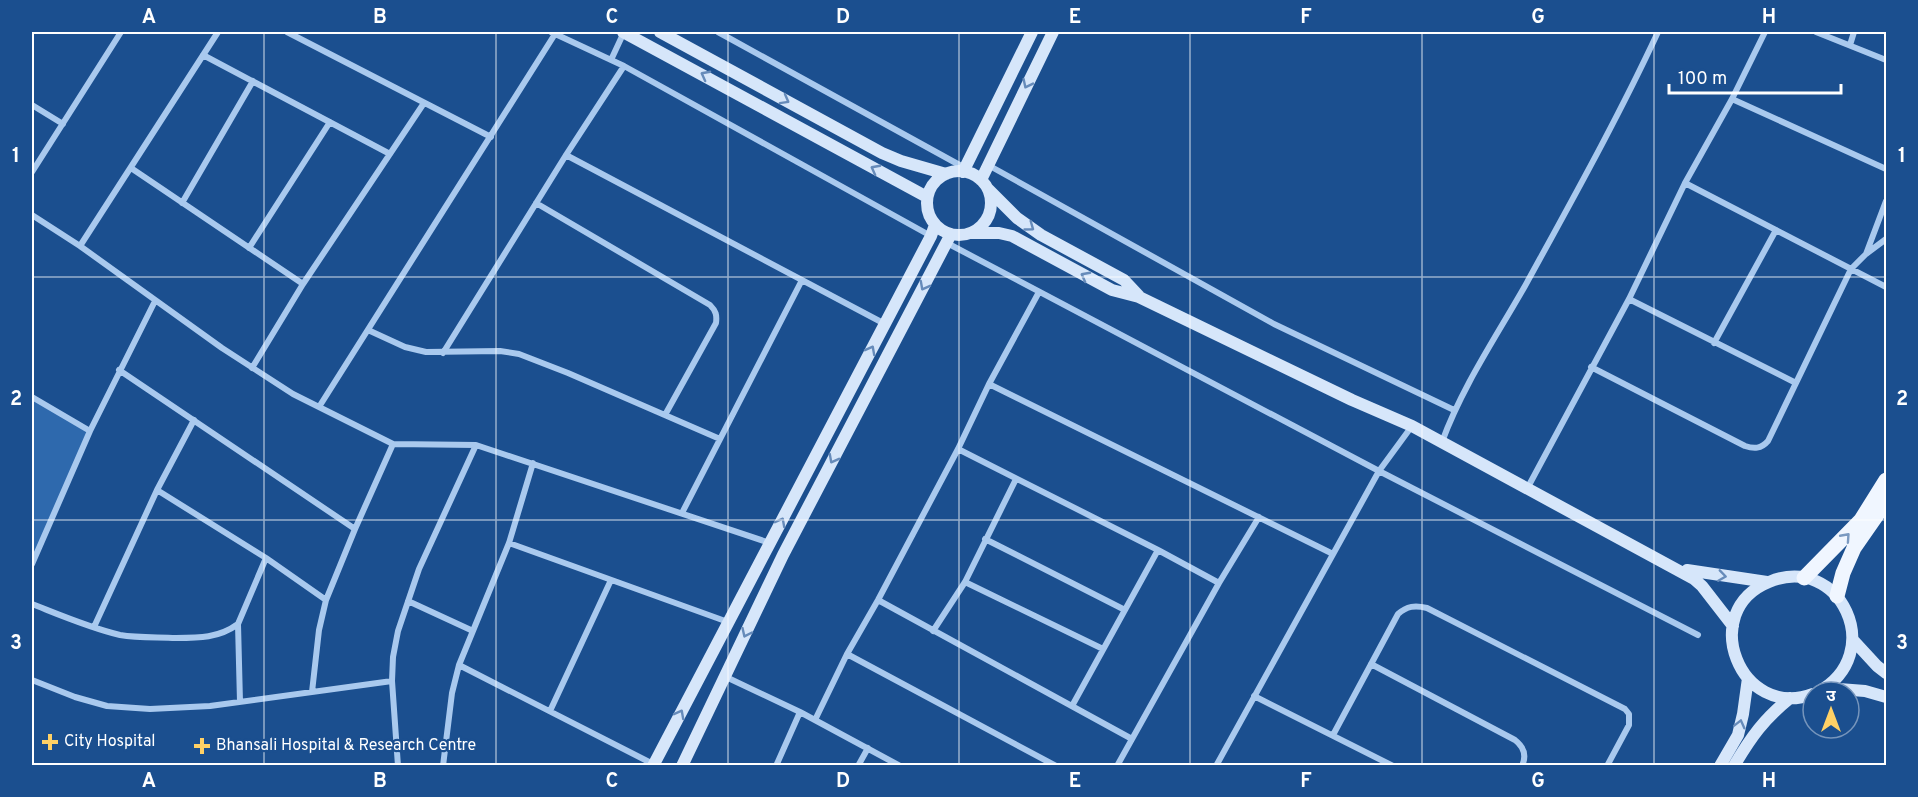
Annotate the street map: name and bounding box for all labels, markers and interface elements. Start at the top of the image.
text: A [142,5,156,31]
text: B [373,5,387,31]
text: C [606,5,618,31]
text: D [836,5,850,31]
text: E [1069,5,1081,31]
text: F [1300,5,1312,31]
text: G [1531,5,1545,31]
text: H [1762,5,1776,31]
scale bar [1669,57,1842,95]
text: 100 m [1678,68,1727,91]
one-way arrow [700,71,711,82]
one-way arrow [1022,77,1034,88]
one-way arrow [779,93,789,104]
text: 1 [12,144,20,170]
text: 1 [1898,144,1906,170]
one-way arrow [871,165,881,176]
one-way arrow [1023,220,1034,231]
one-way arrow [1081,272,1091,283]
one-way arrow [920,280,931,291]
one-way arrow [864,345,875,356]
text: 2 [10,387,22,413]
text: 2 [1896,387,1908,413]
one-way arrow [829,453,840,463]
one-way arrow [774,518,785,529]
one-way arrow [1839,533,1850,543]
one-way arrow [1717,570,1726,582]
one-way arrow [741,627,753,638]
text: 3 [10,631,22,657]
text: 3 [1896,631,1908,657]
north arrow [1801,680,1861,740]
text: उ [1826,687,1836,707]
one-way arrow [673,709,684,720]
one-way arrow [1733,719,1746,729]
place label: City Hospital [64,732,156,752]
marker: City Hospital [41,733,59,751]
place label: Bhansali Hospital & Research Centre [216,736,476,756]
marker: Bhansali Hospital & Research Centre [193,737,211,755]
text: A [142,769,156,795]
text: B [373,769,387,795]
text: C [606,769,618,795]
text: D [836,769,850,795]
text: E [1069,769,1081,795]
text: F [1300,769,1312,795]
text: G [1531,769,1545,795]
text: H [1762,769,1776,795]

